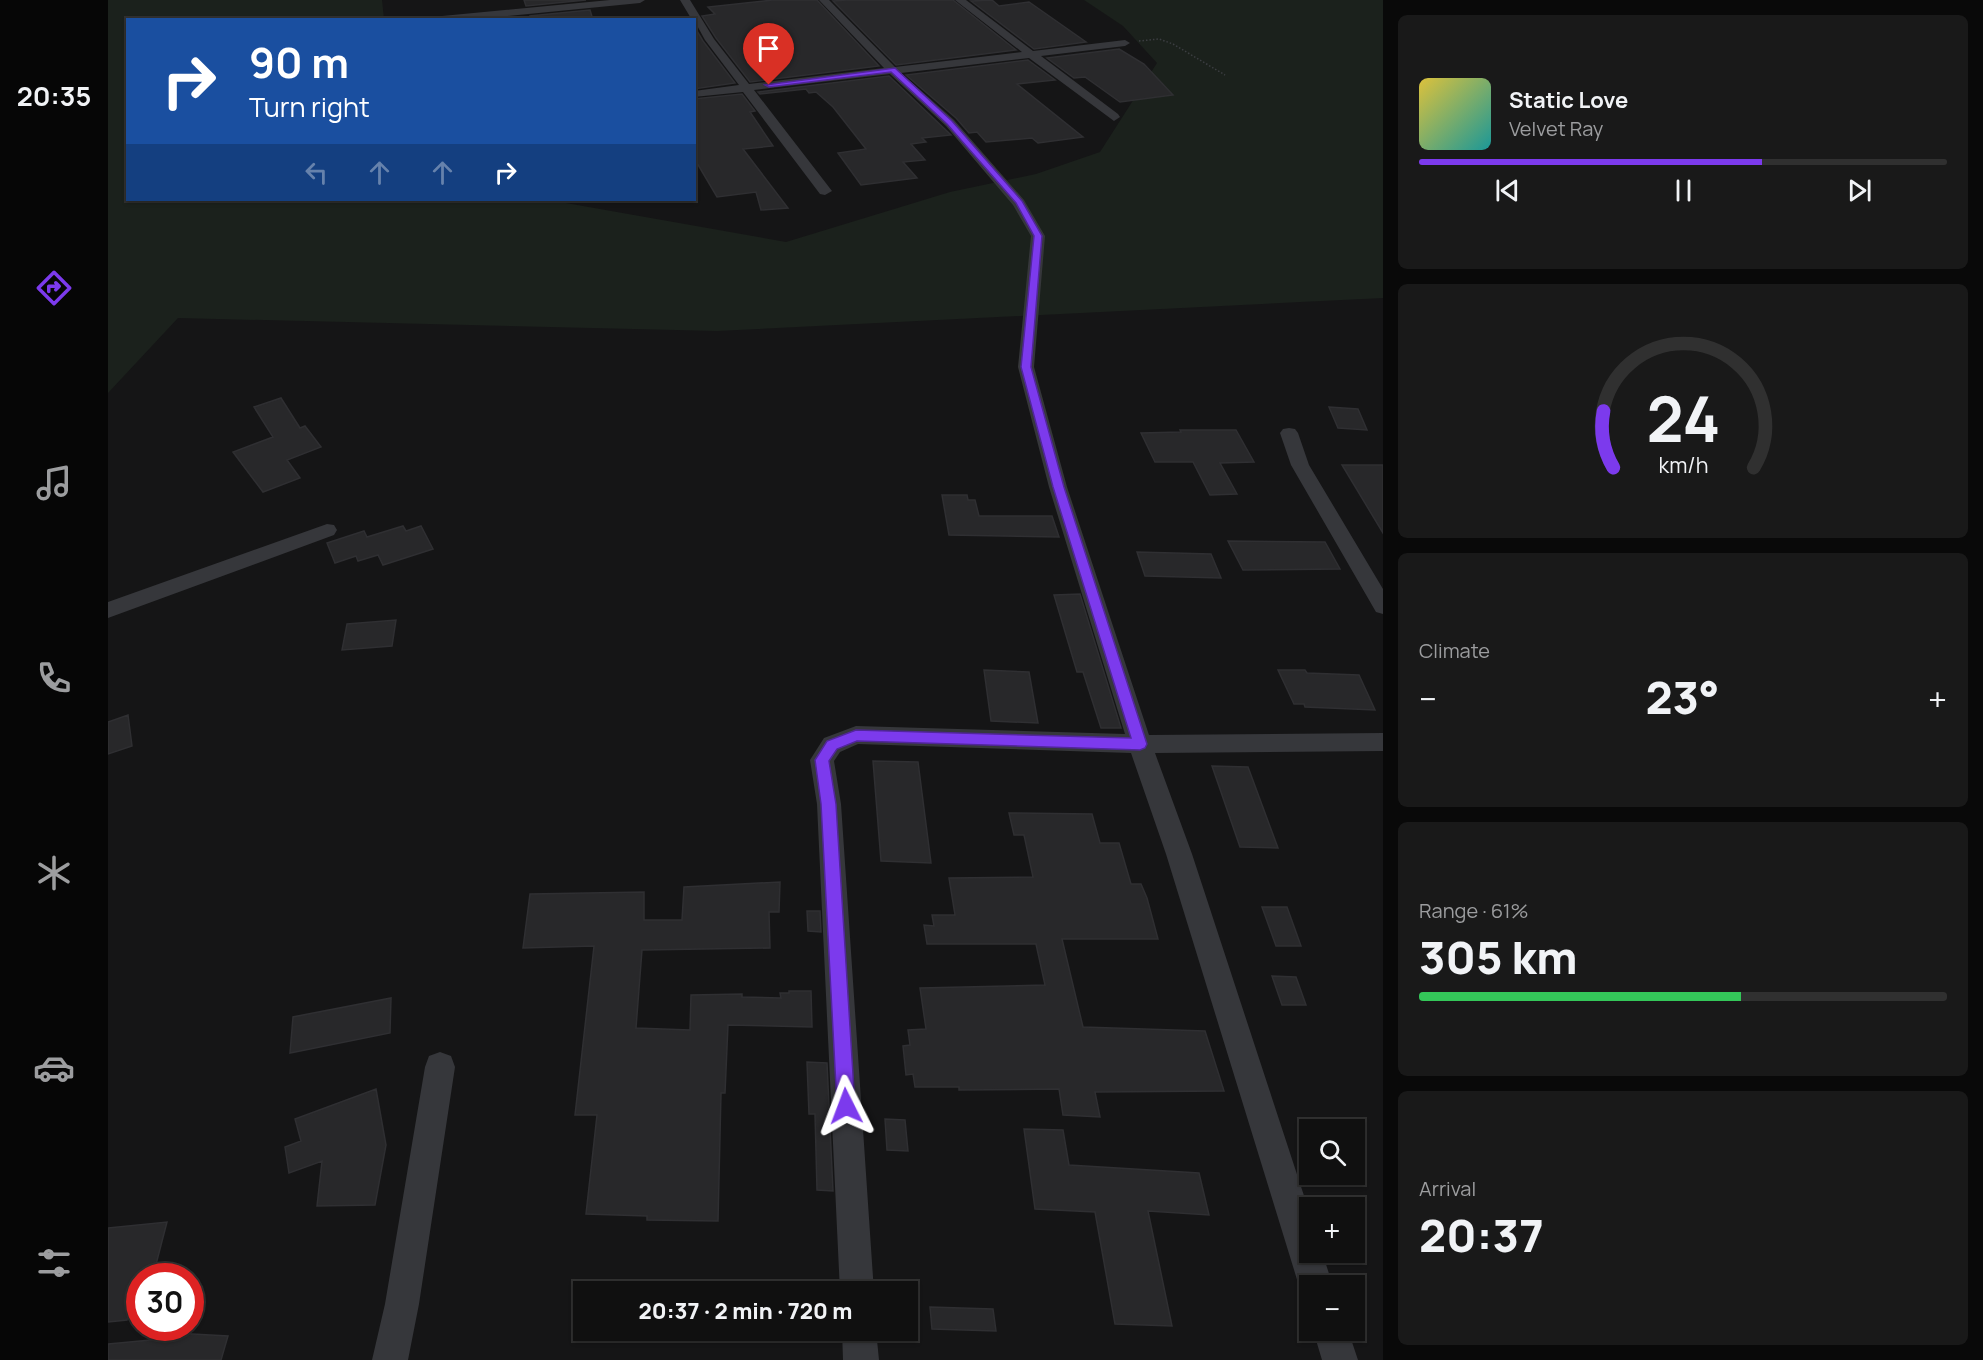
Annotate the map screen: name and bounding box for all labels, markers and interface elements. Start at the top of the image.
pin [743,23,794,85]
icon: arrive [752,32,785,65]
text: 90 m [249,33,349,91]
icon: right [150,42,228,120]
text: 20:35 [17,77,91,114]
text: Static Love [1509,85,1628,115]
text: Turn right [249,88,370,125]
text: Velvet Ray [1509,115,1603,142]
icon: left [300,156,333,189]
icon: ahead [363,156,396,189]
icon: ahead [426,156,459,189]
icon: right [489,156,522,189]
icon: previous [1491,174,1524,207]
icon: pause [1667,174,1700,207]
icon: next [1843,174,1876,207]
icon: directions [33,267,75,309]
text: 24 [1646,375,1720,461]
text: km/h [1658,450,1708,479]
icon: music [33,462,75,504]
text: Climate [1419,637,1490,664]
icon: phone [33,657,75,699]
text: 23° [1645,666,1719,728]
text: − [1419,676,1437,721]
text: + [1928,676,1947,721]
icon: climate [33,852,75,894]
text: Range · 61% [1419,897,1529,924]
text: 305 km [1419,926,1578,988]
icon: car [33,1047,75,1089]
position arrow [814,1074,878,1138]
map controls [1299,1119,1365,1341]
button: search [1299,1119,1365,1185]
text: Arrival [1419,1175,1476,1202]
button: + [1299,1197,1365,1263]
text: 20:37 [1419,1204,1544,1266]
icon: filters [33,1242,75,1284]
speed limit sign: 30 [126,1263,204,1341]
button: − [1299,1275,1365,1341]
text: 20:37 · 2 min · 720 m [639,1296,852,1326]

